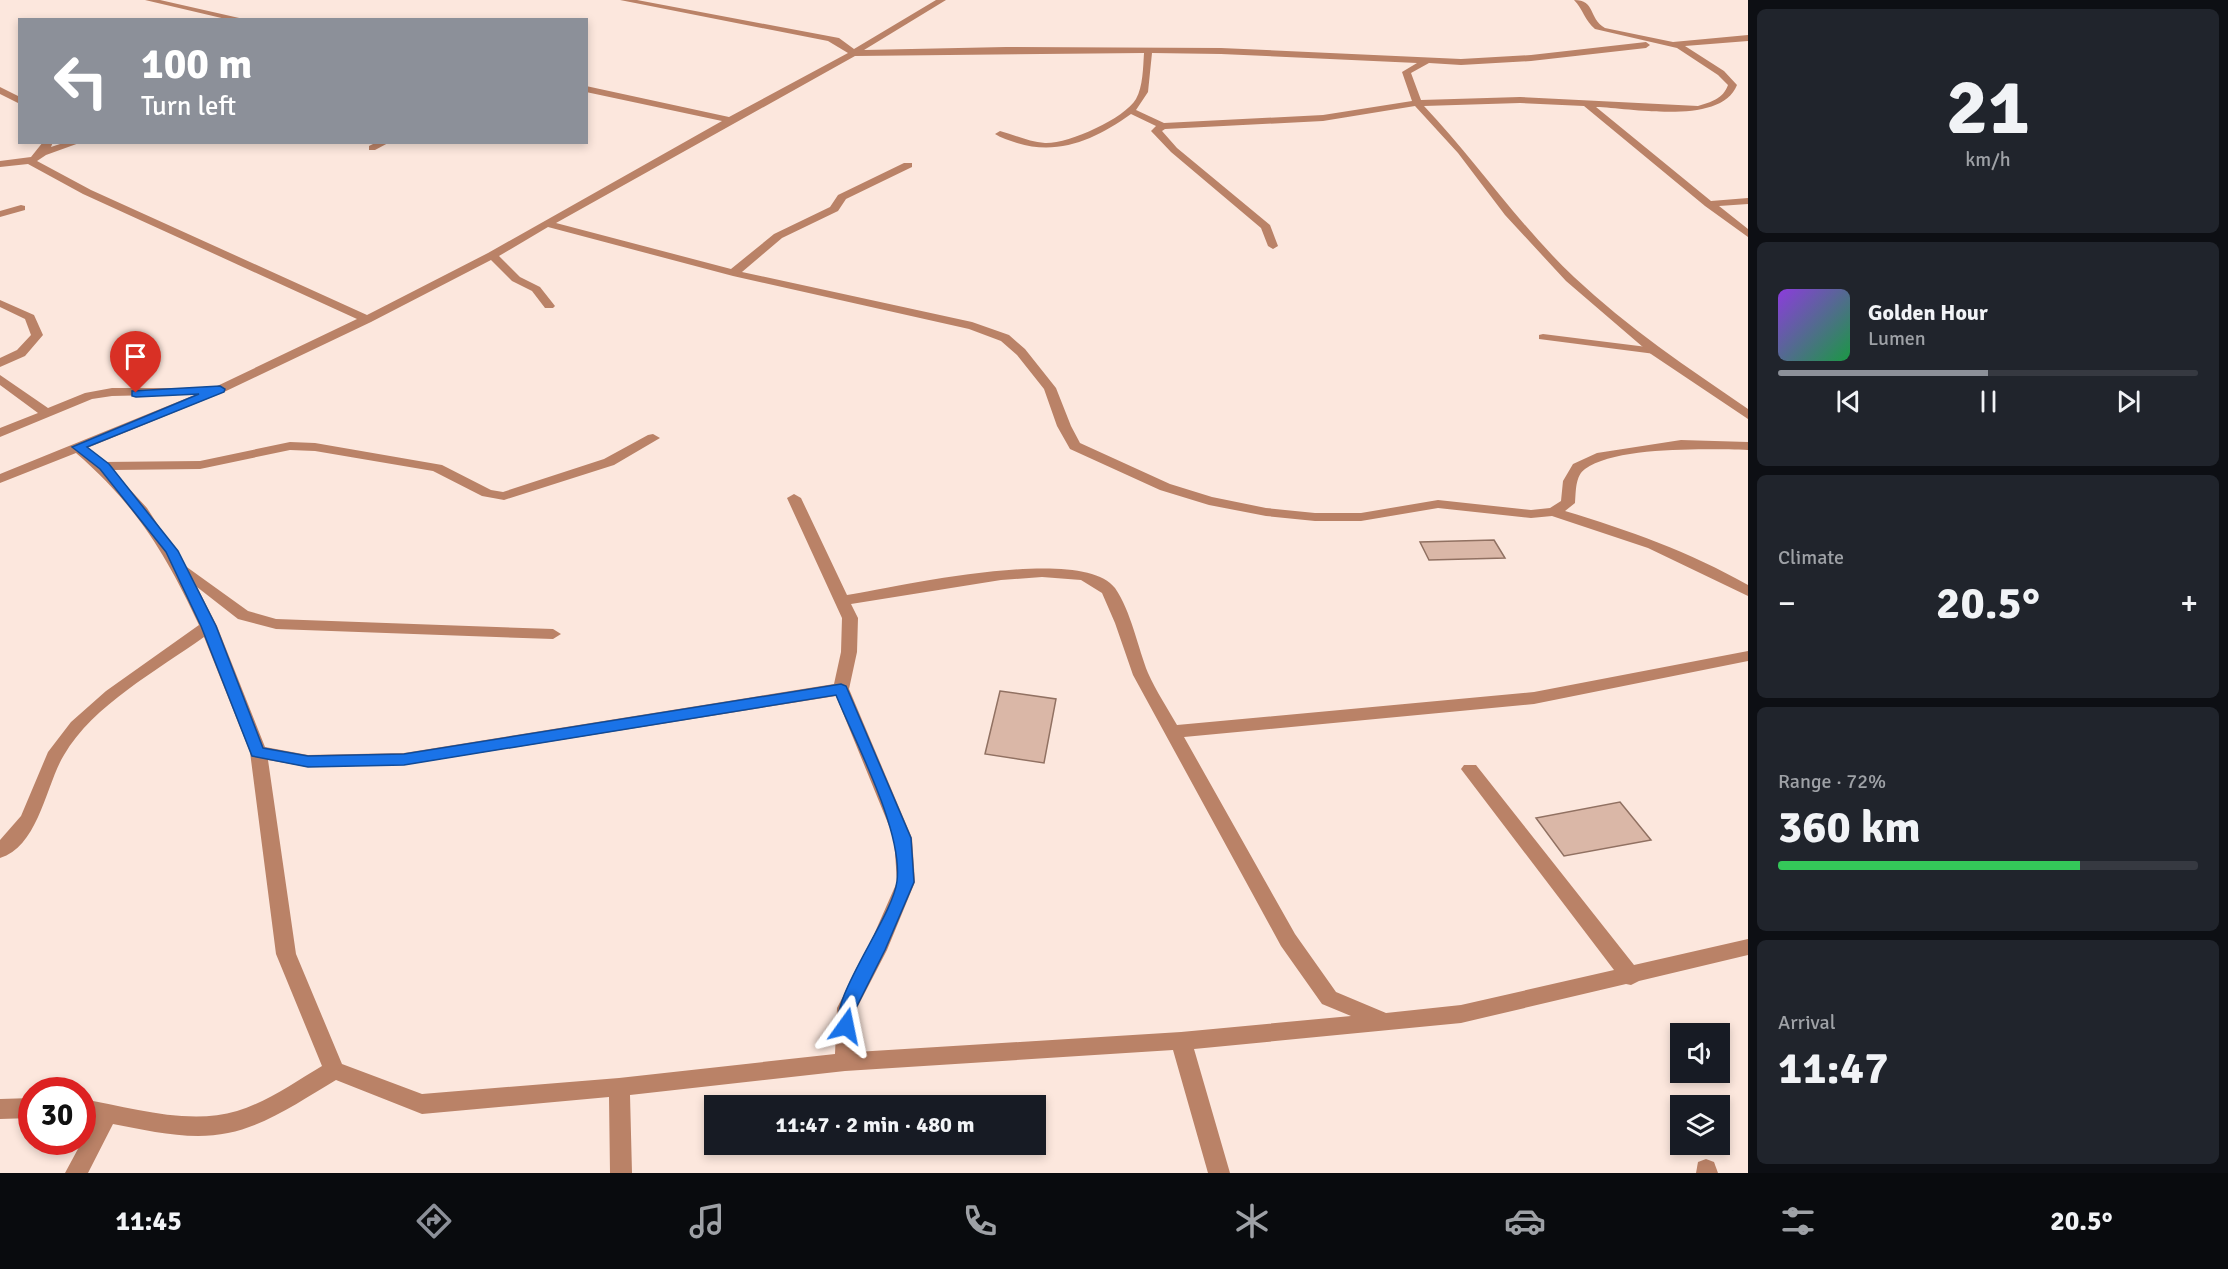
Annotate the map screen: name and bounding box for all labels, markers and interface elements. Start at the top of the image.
text: 100 m [141,39,252,90]
icon: left [42,42,120,120]
text: 21 [1946,60,2030,156]
text: Turn left [141,90,236,123]
text: km/h [1965,147,2011,172]
text: Golden Hour [1868,299,1988,326]
text: Lumen [1868,326,1926,351]
pin [110,331,161,393]
icon: arrive [119,340,152,373]
icon: previous [1832,385,1865,418]
icon: pause [1972,385,2005,418]
icon: next [2112,385,2145,418]
text: Climate [1778,545,1844,570]
text: 20.5° [1936,576,2040,631]
text: − [1778,583,1796,624]
text: + [2180,583,2198,624]
text: Range · 72% [1778,769,1886,794]
text: 360 km [1778,800,1921,855]
position arrow [814,994,878,1058]
text: Arrival [1778,1010,1836,1035]
map controls [1670,1023,1730,1155]
button: sound [1670,1023,1730,1083]
text: 11:47 [1778,1041,1888,1096]
speed limit sign: 30 [18,1077,96,1155]
button: layers [1670,1095,1730,1155]
text: 11:47 · 2 min · 480 m [775,1111,975,1138]
icon: directions [413,1200,455,1242]
icon: music [686,1200,728,1242]
icon: phone [959,1200,1001,1242]
icon: climate [1231,1200,1273,1242]
icon: car [1504,1200,1546,1242]
icon: filters [1777,1200,1819,1242]
text: 11:45 [115,1205,182,1238]
text: 20.5° [2050,1205,2112,1238]

